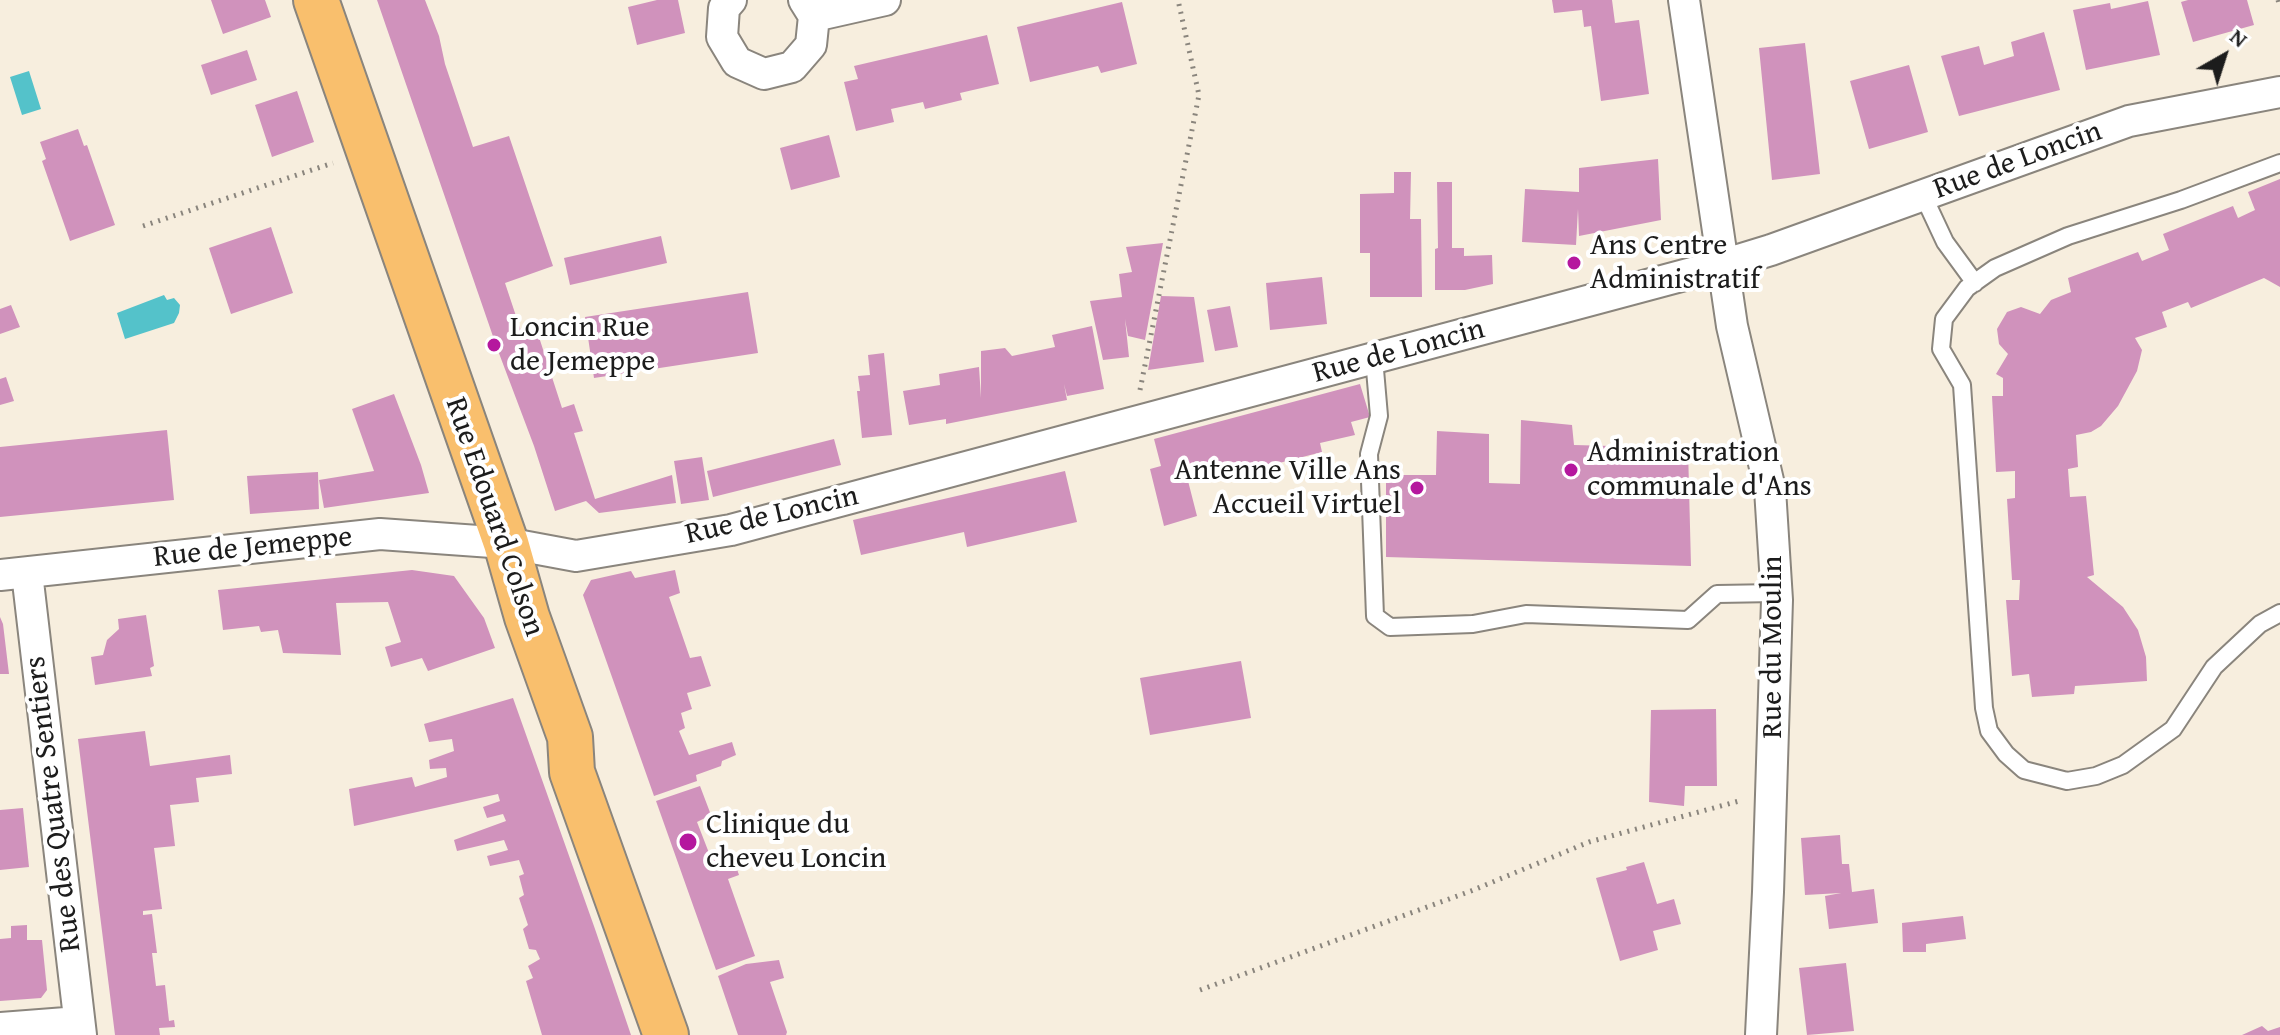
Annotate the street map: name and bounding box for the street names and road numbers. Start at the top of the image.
street label: Rue de Loncin [1929,114,2107,208]
street label: Rue de Loncin [1309,312,1489,392]
street label: Rue Edouard Colson [436,393,552,641]
street label: Rue de Loncin [682,479,862,553]
street label: Rue de Jemeppe [152,520,354,576]
street label: Rue du Moulin [1755,556,1791,738]
street label: Rue des Quatre Sentiers [18,654,90,954]

